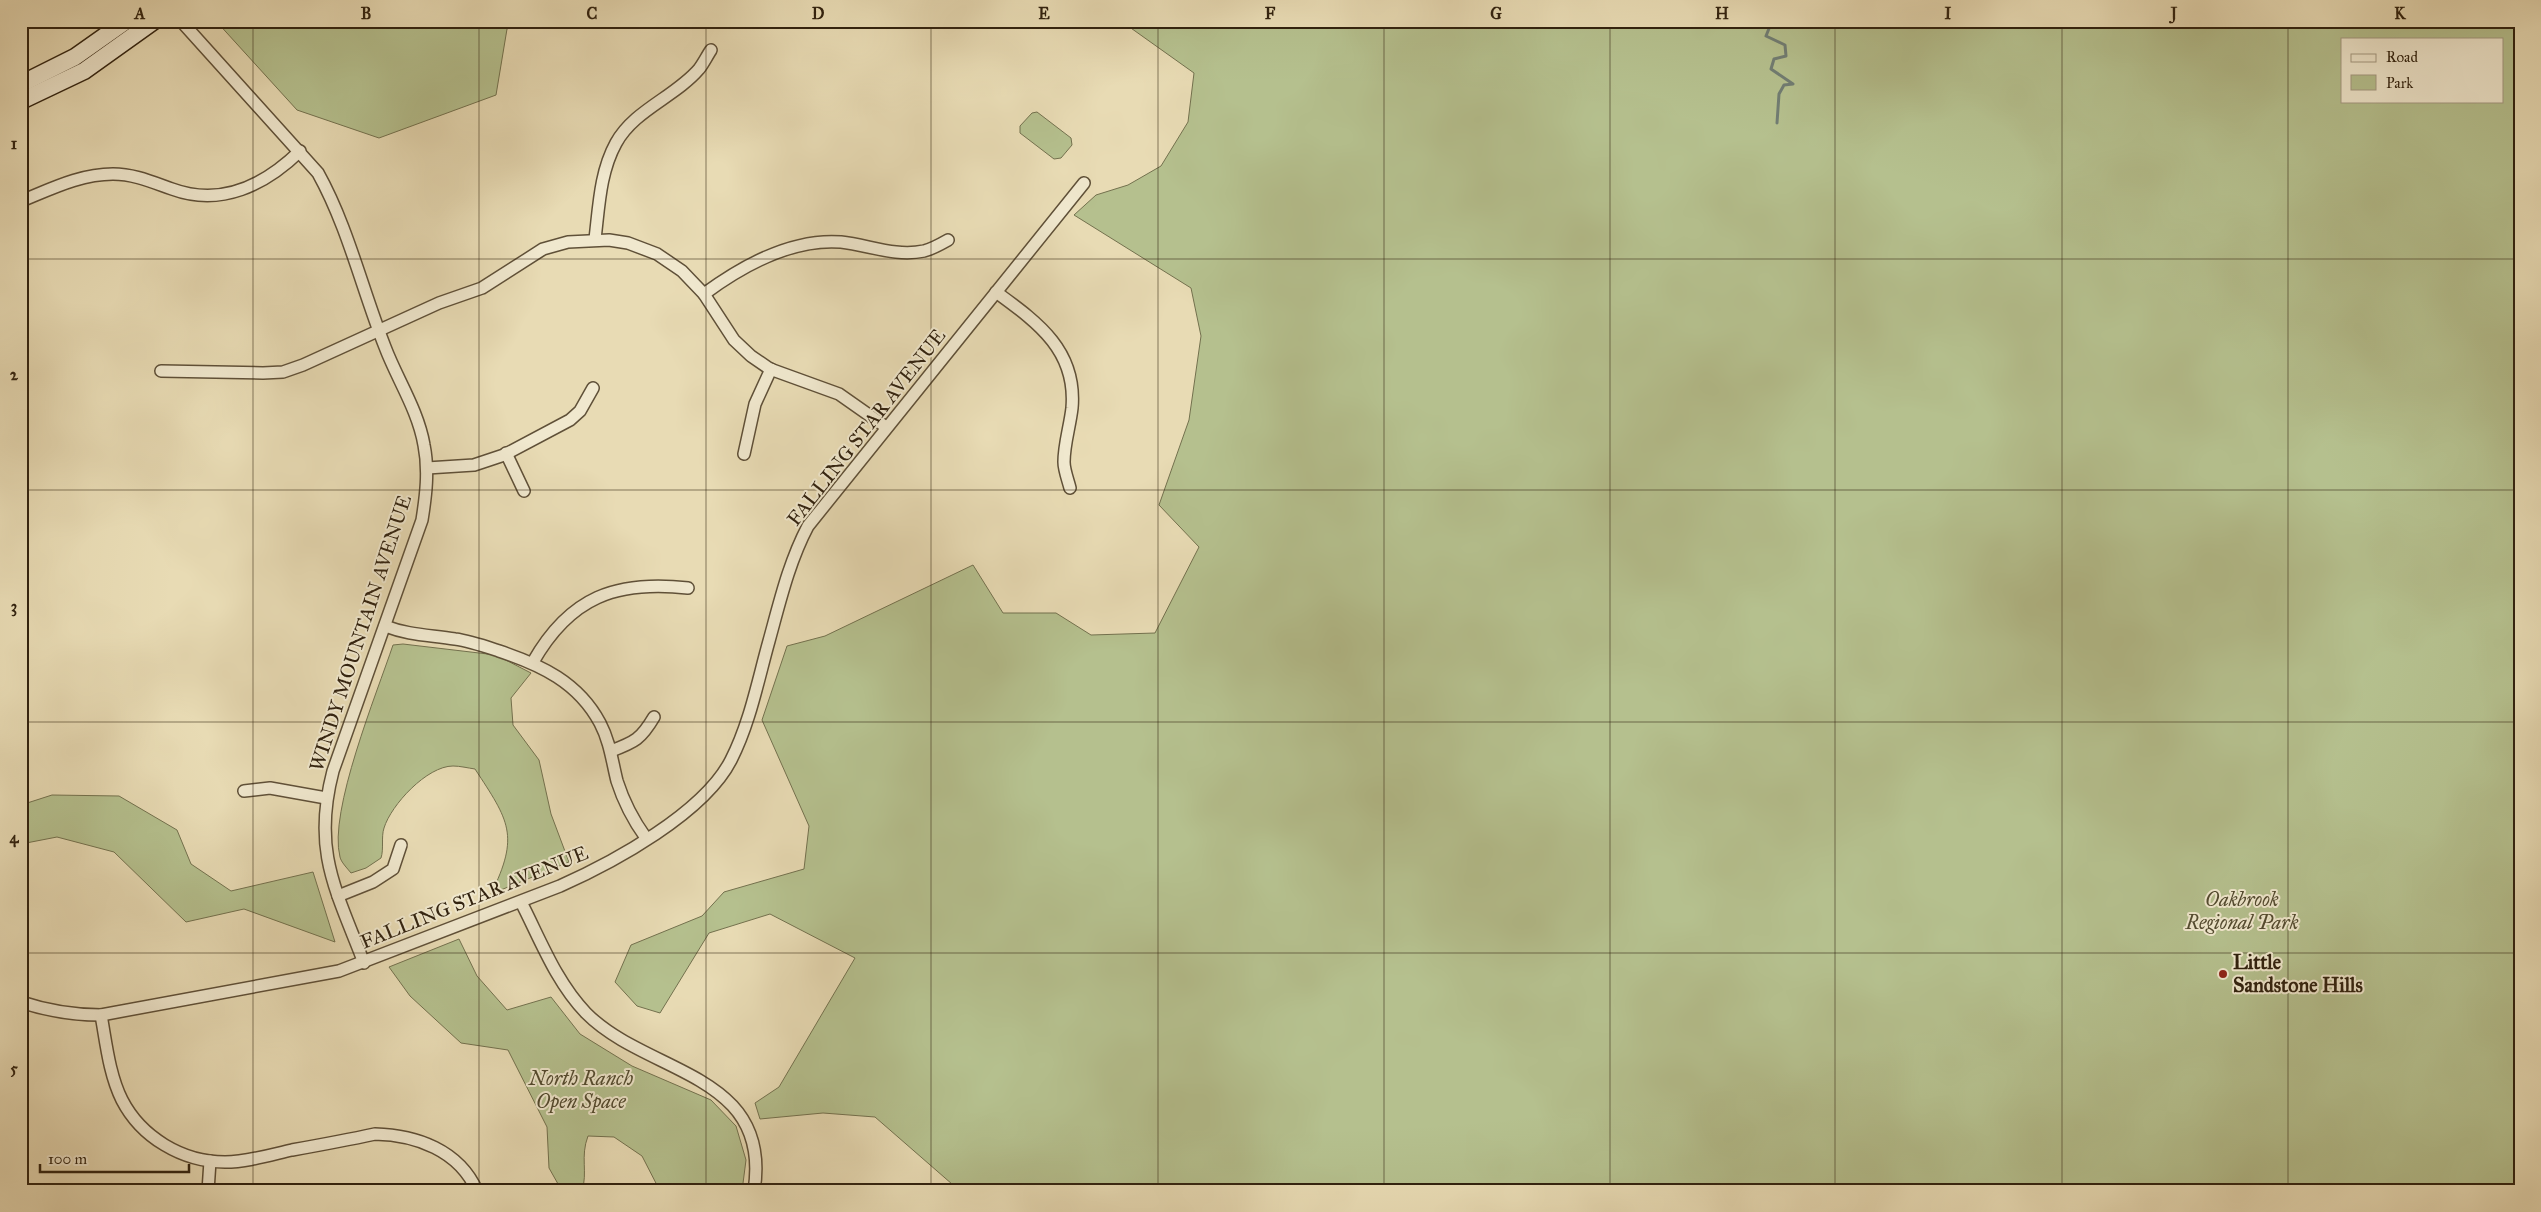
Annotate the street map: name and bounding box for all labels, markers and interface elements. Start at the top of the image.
text: A [134,4,146,23]
text: B [361,4,371,23]
text: C [587,4,598,23]
text: D [812,4,825,23]
text: E [1038,4,1050,23]
text: F [1265,4,1276,23]
text: G [1490,4,1502,23]
text: H [1715,4,1729,23]
text: I [1945,4,1952,23]
text: J [2169,4,2178,24]
text: K [2394,4,2406,23]
legend [2341,38,2504,102]
text: Road [2386,48,2418,66]
text: Park [2386,74,2413,92]
text: 1 [11,134,18,153]
street label: FALLING STAR AVENUE [782,324,950,530]
text: 2 [10,365,19,384]
street label: WINDY MOUNTAIN AVENUE [304,492,416,774]
text: 3 [11,597,17,617]
text: 4 [10,828,20,848]
street label: FALLING STAR AVENUE [357,840,591,954]
park label: Oakbrook Regional Park [2184,887,2299,934]
place label: Little Sandstone Hills [2233,950,2364,997]
marker: Little Sandstone Hills [2217,968,2229,980]
text: 5 [10,1059,18,1078]
park label: North Ranch Open Space [528,1066,633,1114]
scale bar [40,1142,189,1174]
text: 100 m [48,1150,88,1168]

